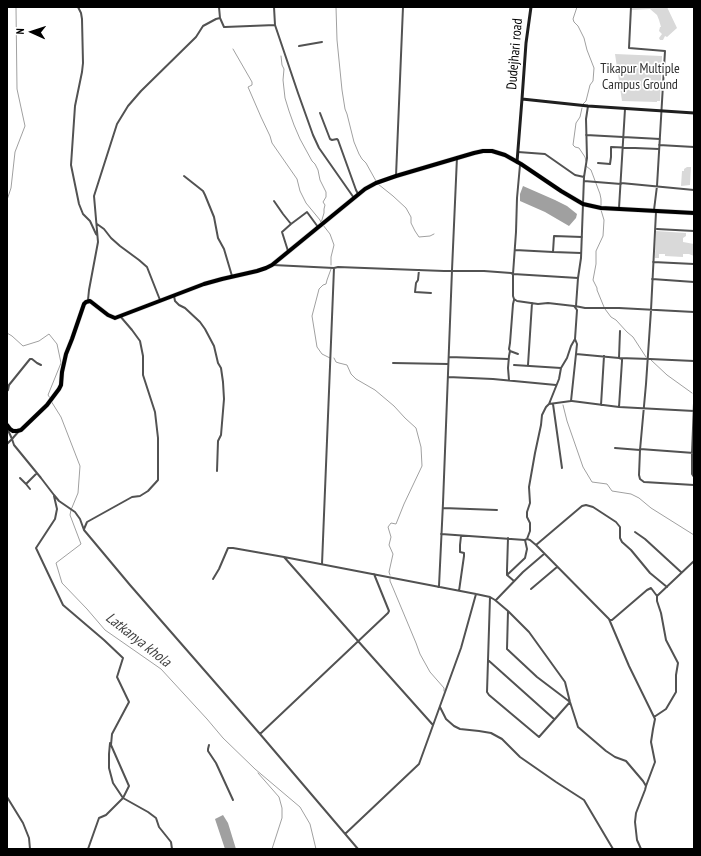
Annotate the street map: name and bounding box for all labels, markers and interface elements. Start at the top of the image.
north arrow [12,12,52,52]
street label: Dudejhari road [504,18,526,90]
text: N [13,28,27,35]
park label: Tikapur Multiple Campus Ground [600,61,680,94]
water label: Latkanya khola [102,609,174,671]

